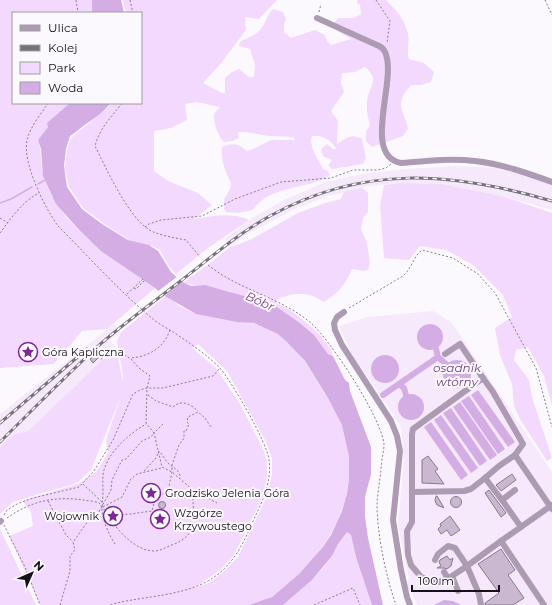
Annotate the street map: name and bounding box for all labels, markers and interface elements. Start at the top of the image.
legend [12,12,142,104]
text: Ulica [48,20,78,35]
text: Kolej [48,40,77,55]
text: Park [48,60,76,75]
text: Woda [48,80,83,95]
water label: Bóbr [243,288,277,314]
place icon: Góra Kapliczna [17,341,39,363]
place label: Góra Kapliczna [42,345,124,359]
water label: osadnik wtórny [433,360,482,389]
place icon: Grodzisko Jelenia Góra [140,482,162,504]
place label: Grodzisko Jelenia Góra [165,486,290,500]
place icon: Wojownik [102,505,124,527]
place label: Wzgórze Krzywoustego [174,506,252,533]
place icon: Wzgórze Krzywoustego [149,508,171,530]
place label: Wojownik [44,509,99,523]
north arrow [12,553,52,593]
text: N [31,558,47,574]
scale bar [412,567,499,593]
text: 100 m [418,573,454,588]

